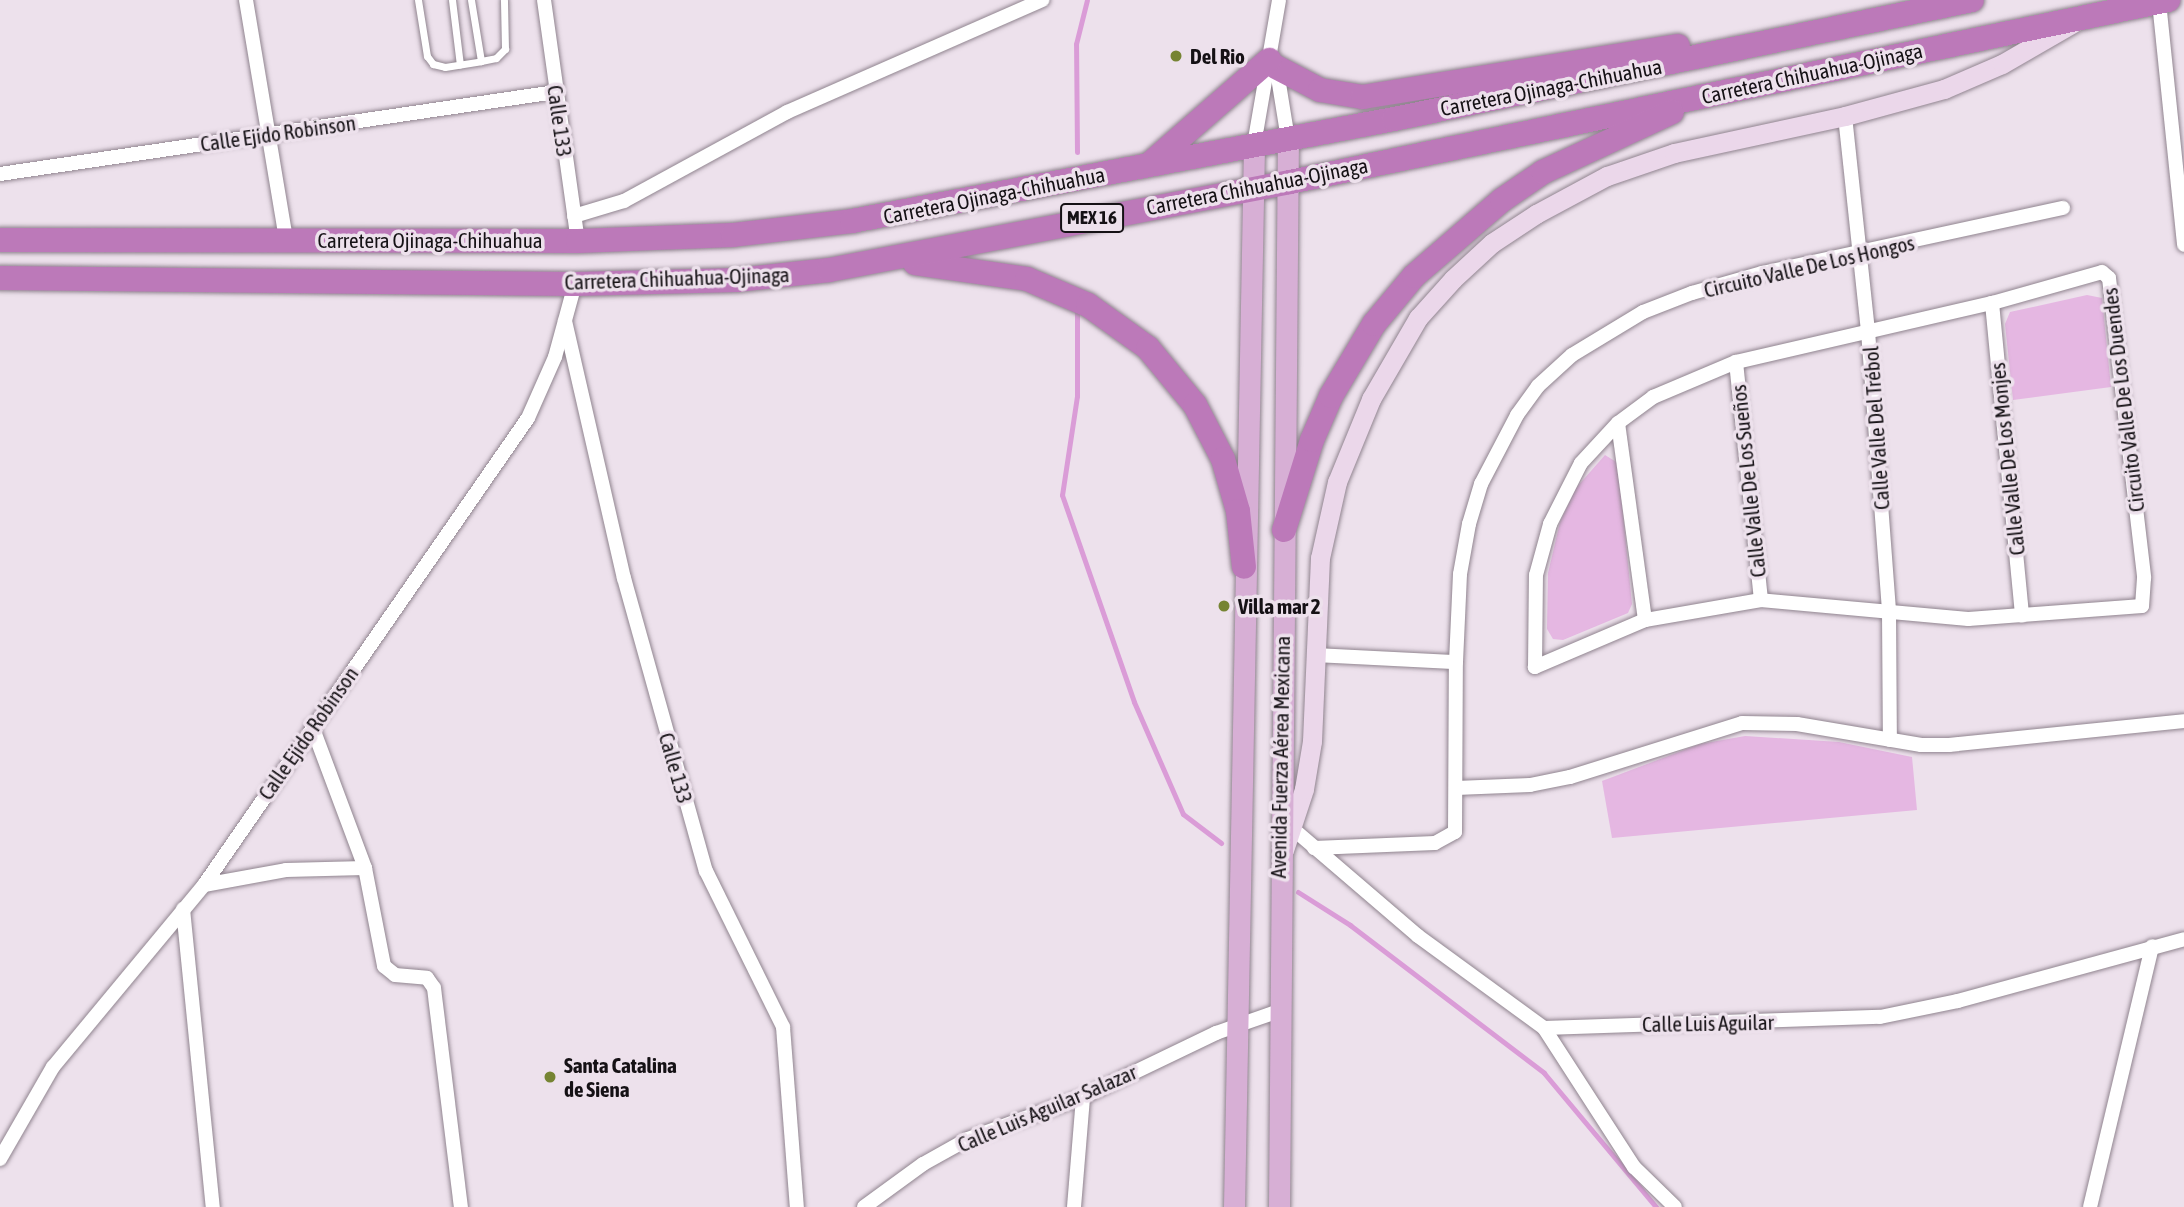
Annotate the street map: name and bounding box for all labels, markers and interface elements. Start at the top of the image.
street label: Carretera Chihuahua-Ojinaga [1699,37,1925,109]
place label: Del Rio [1190,43,1245,69]
marker: Del Rio [1168,48,1184,64]
street label: Carretera Ojinaga-Chihuahua [1438,53,1664,121]
street label: Calle 133 [543,84,577,158]
street label: Calle Ejido Robinson [199,110,357,156]
street label: Carretera Chihuahua-Ojinaga [1144,152,1370,220]
street label: Carretera Ojinaga-Chihuahua [881,161,1107,229]
road number: MEX 16 [1059,202,1125,233]
street label: Carretera Ojinaga-Chihuahua [317,227,543,253]
street label: Circuito Valle De Los Hongos [1701,230,1917,302]
street label: Carretera Chihuahua-Ojinaga [564,261,790,295]
street label: Circuito Valle De Los Duendes [2097,287,2149,513]
street label: Calle Valle Del Trébol [1858,345,1894,511]
street label: Calle Valle De Los Monjes [1984,361,2030,557]
street label: Calle Valle De Los Sueños [1725,383,1771,579]
place label: Villa mar 2 [1238,593,1321,619]
marker: Villa mar 2 [1216,598,1232,614]
street label: Avenida Fuerza Aérea Mexicana [1265,636,1295,878]
street label: Calle Ejido Robinson [253,662,363,804]
street label: Calle 133 [654,730,698,806]
street label: Calle Luis Aguilar [1642,1009,1774,1037]
place label: Santa Catalina de Siena [564,1052,677,1102]
street label: Calle Luis Aguilar Salazar [954,1059,1140,1157]
marker: Santa Catalina de Siena [542,1069,558,1085]

